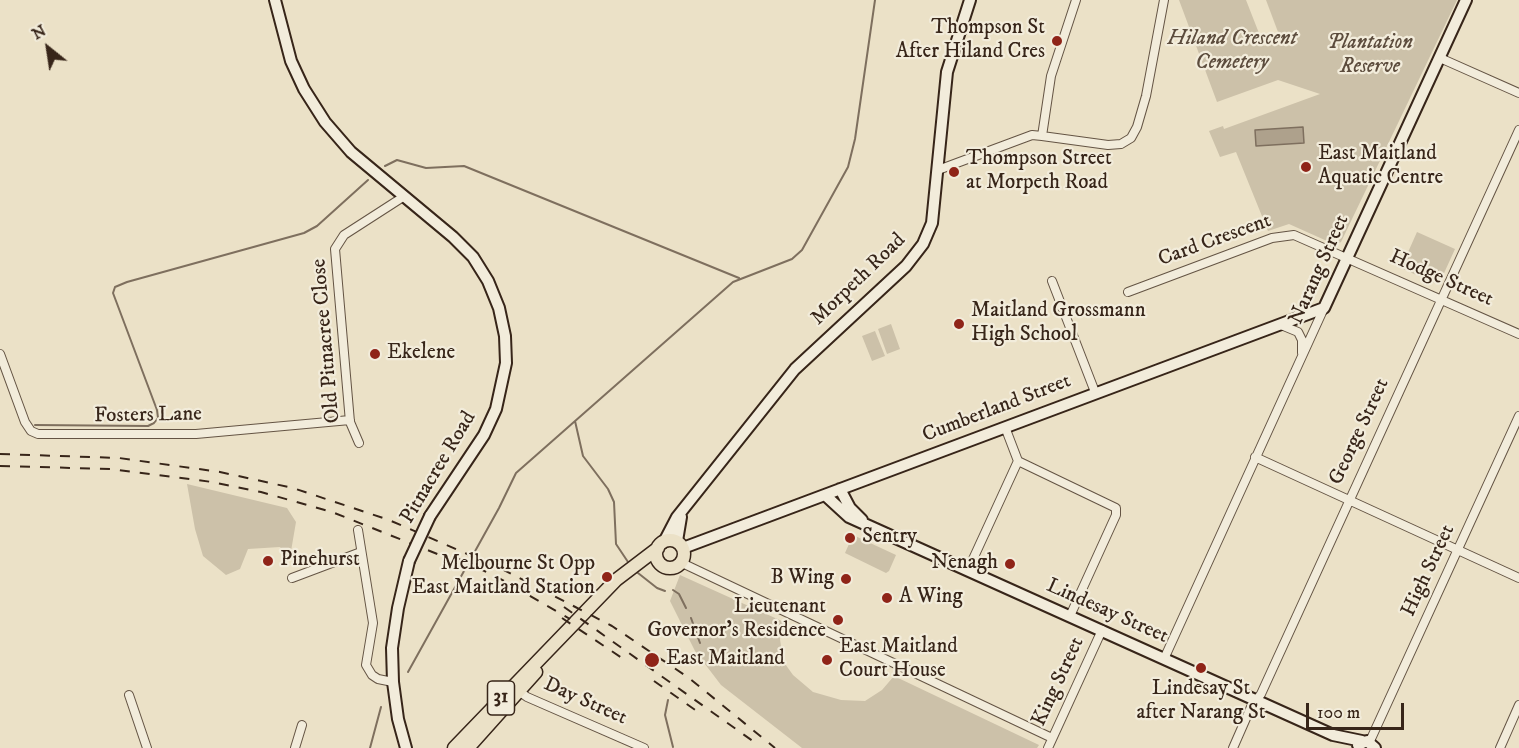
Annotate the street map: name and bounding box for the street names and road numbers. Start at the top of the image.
street label: Card Crescent [1155,209,1275,273]
street label: Narang Street [1285,211,1355,329]
street label: Morpeth Road [806,229,912,331]
street label: Hodge Street [1385,245,1497,313]
street label: Old Pitnacree Close [307,258,347,424]
street label: Cumberland Street [919,369,1075,449]
street label: George Street [1324,375,1396,489]
street label: Fosters Lane [94,402,202,430]
street label: Pitnacree Road [396,407,482,529]
street label: High Street [1397,521,1461,621]
street label: Lindesay Street [1042,574,1172,650]
street label: King Street [1027,633,1091,731]
street label: Day Street [539,672,631,732]
road number: 31 [488,681,514,715]

